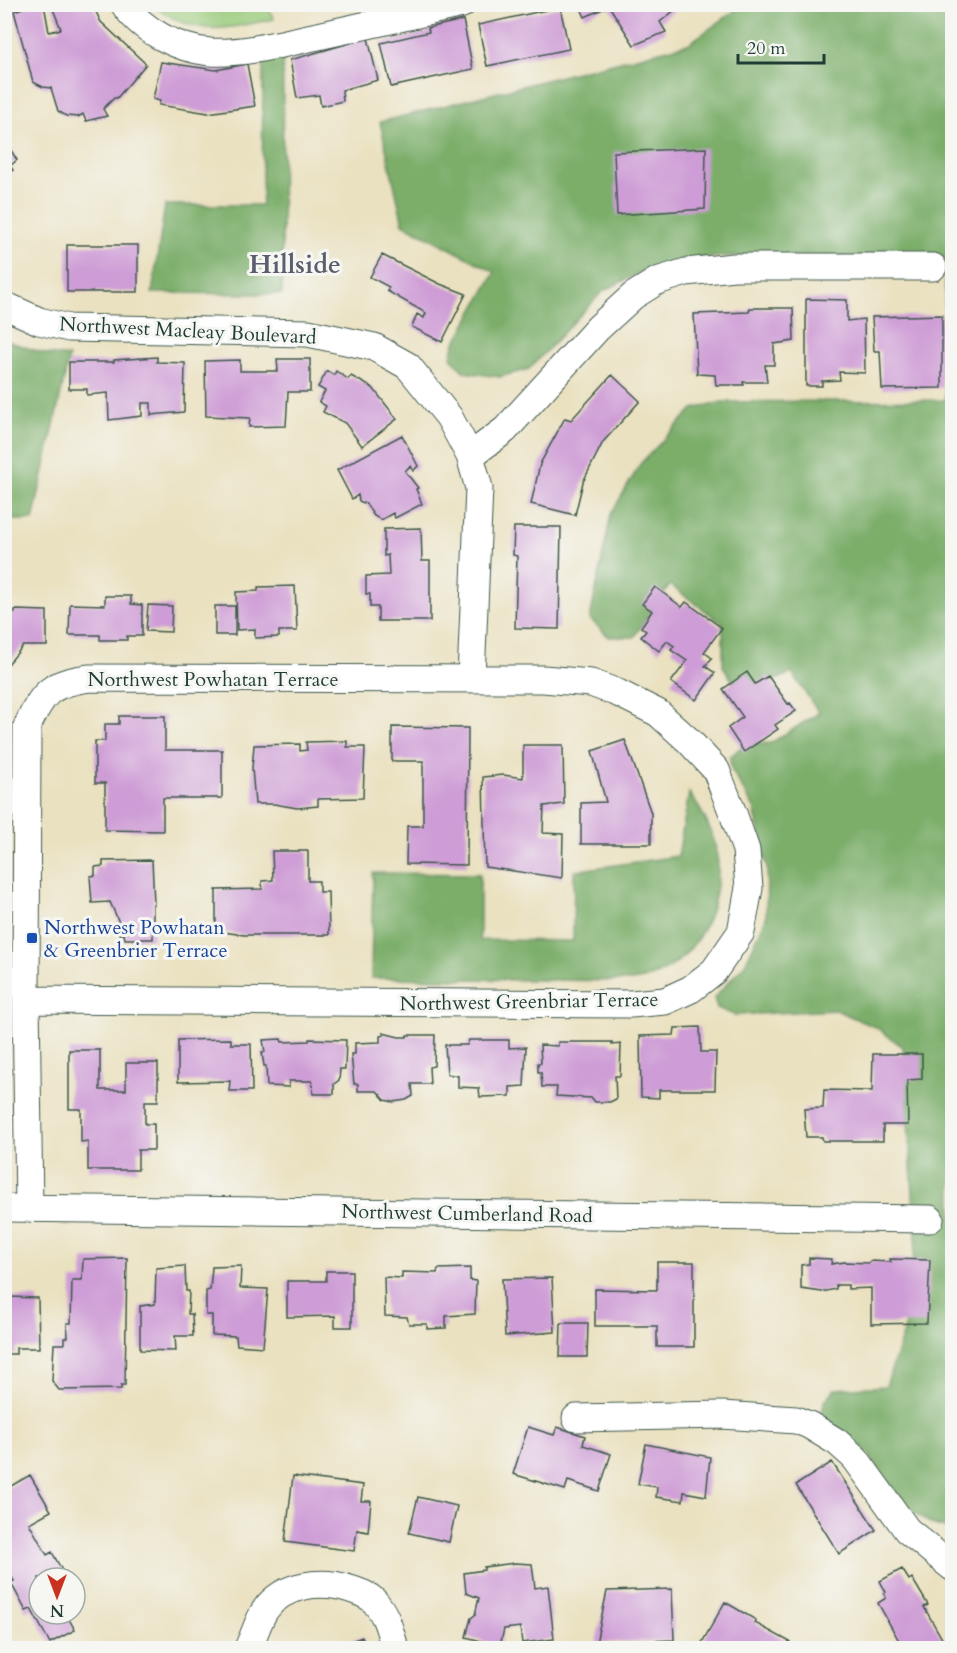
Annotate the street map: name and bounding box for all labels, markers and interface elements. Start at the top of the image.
scale bar [738,27,824,65]
text: 20 m [747,36,786,61]
district label: Hillside [249,247,341,282]
street label: Northwest Macleay Boulevard [59,310,318,351]
street label: Northwest Powhatan Terrace [87,666,339,693]
place label: Northwest Powhatan & Greenbrier Terrace [44,914,227,964]
marker: Northwest Powhatan & Greenbrier Terrace [25,931,39,945]
street label: Northwest Greenbriar Terrace [399,986,659,1017]
street label: Northwest Cumberland Road [341,1198,593,1229]
north arrow [27,1566,87,1626]
text: N [50,1599,64,1621]

